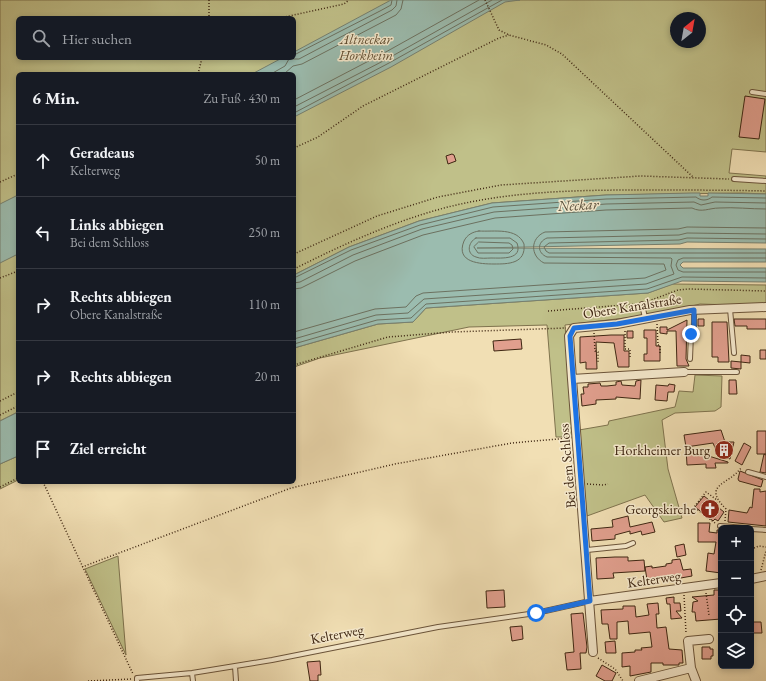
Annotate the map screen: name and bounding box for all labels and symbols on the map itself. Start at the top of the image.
north arrow [670,12,706,48]
park label: Altneckar Horkheim [338,30,393,64]
water label: Neckar [556,194,600,215]
street label: Obere Kanalstraße [581,289,683,323]
route end [682,325,700,343]
street label: Bei dem Schloss [554,422,580,509]
building icon: Horkheimer Burg [713,439,735,461]
place label: Horkheimer Burg [614,441,711,459]
church icon: Georgskirche [699,498,721,520]
place label: Georgskirche [625,500,697,518]
street label: Kelterweg [626,566,683,592]
route start [527,604,545,622]
street label: Kelterweg [309,620,366,648]

